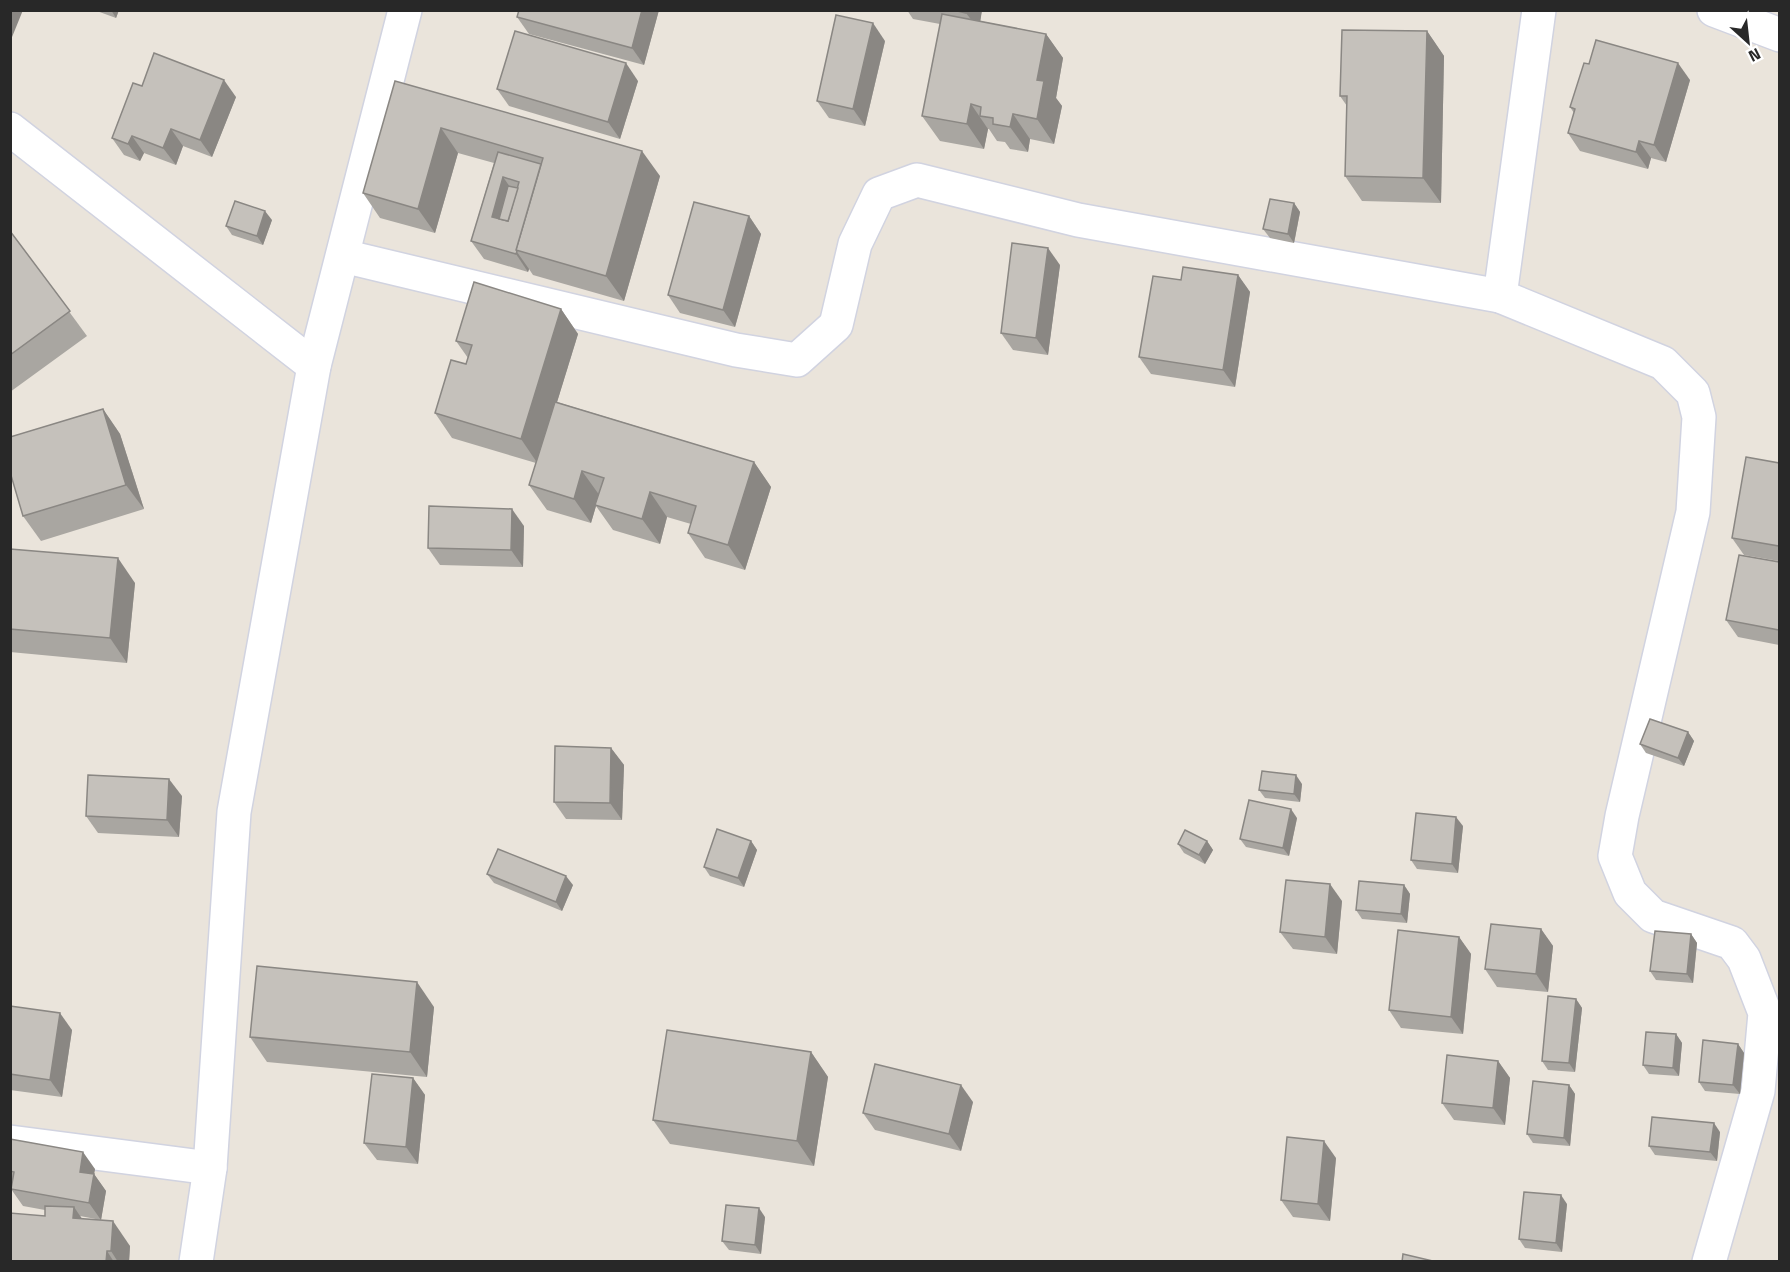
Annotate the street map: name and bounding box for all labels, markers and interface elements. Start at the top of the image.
north arrow [1718,12,1778,72]
text: N [1744,42,1765,69]

